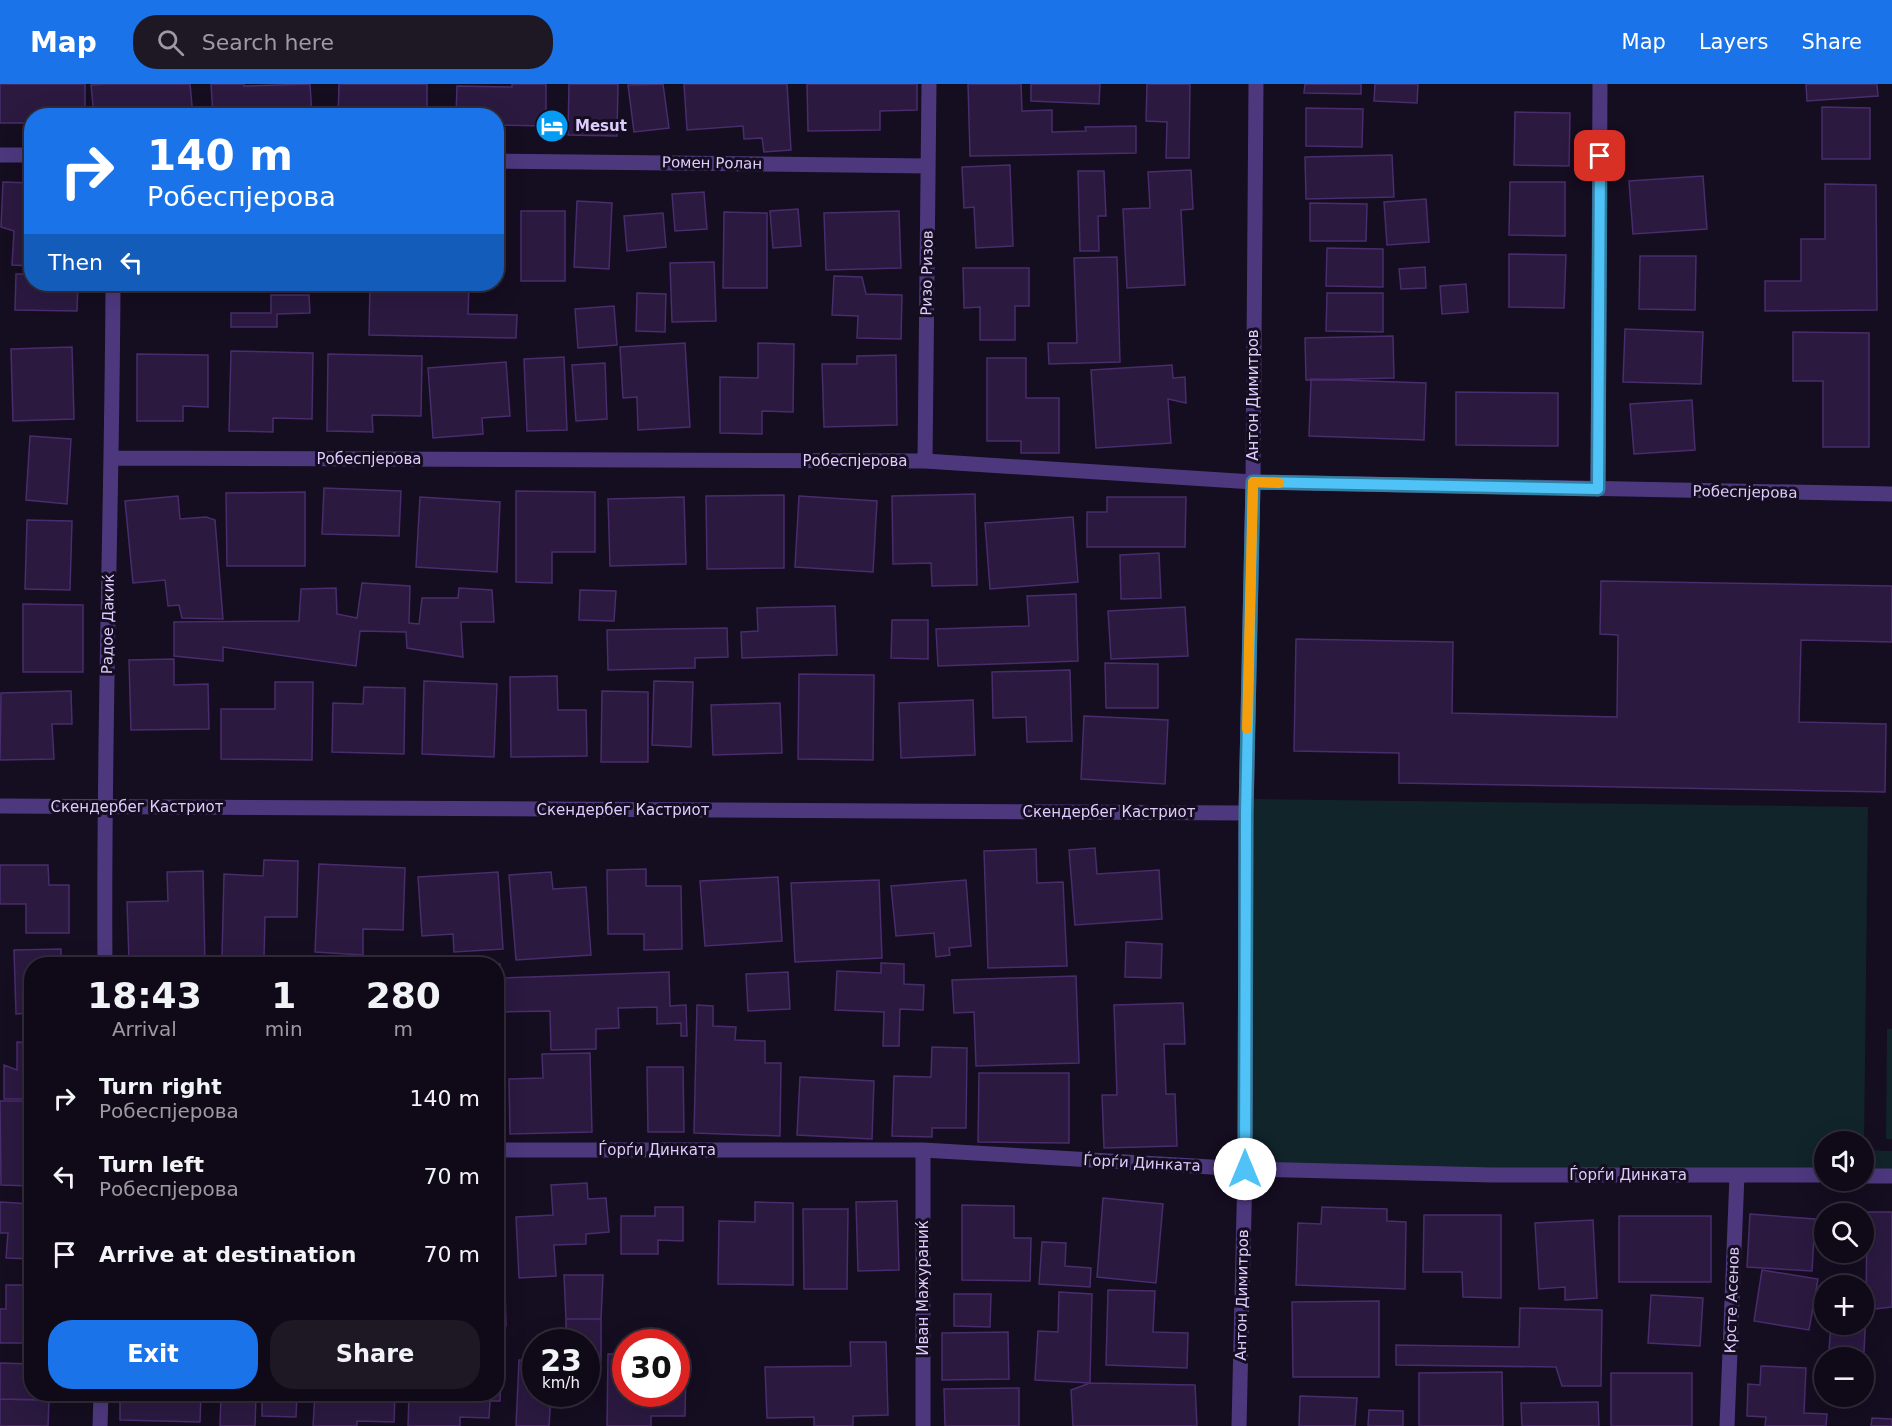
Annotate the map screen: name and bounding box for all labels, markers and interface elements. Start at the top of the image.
search box [133,15,553,69]
text: Map [30,26,97,59]
icon: search [154,26,187,59]
text: Search here [202,30,334,55]
text: Map [1622,30,1666,54]
text: Layers [1699,30,1768,54]
text: Share [1801,30,1862,54]
hotel icon: Mesut [534,108,570,144]
place label: Mesut [575,117,627,135]
pin [1574,130,1625,181]
text: 140 m [147,131,293,180]
icon: right [48,132,126,210]
icon: arrive [1583,139,1616,172]
street label: Ромен Ролан [662,153,762,173]
text: Робеспјерова [147,181,336,212]
street label: Ризо Ризов [917,230,937,316]
icon: left [115,246,148,279]
text: Then [48,250,103,275]
street label: Антон Димитров [1244,329,1262,461]
street label: Робеспјерова [317,450,421,468]
street label: Робеспјерова [803,452,907,470]
street label: Робеспјерова [1692,482,1798,502]
street label: Радое Дакиќ [98,574,118,674]
street label: Скендербег Кастриот [51,798,224,816]
street label: Скендербег Кастриот [537,801,710,819]
street label: Скендербег Кастриот [1023,803,1196,821]
text: 18:43 [87,975,202,1016]
text: 1 [271,975,296,1016]
text: 280 [366,975,441,1016]
text: Arrival [112,1017,177,1041]
text: min [265,1017,303,1041]
text: m [394,1017,413,1041]
text: Turn right [99,1074,222,1099]
icon: right [48,1082,81,1115]
text: 140 m [410,1086,480,1111]
text: Робеспјерова [99,1099,239,1123]
map controls [1814,1131,1874,1407]
button: sound [1814,1131,1874,1191]
position arrow [1213,1137,1277,1201]
street label: Ѓорѓи Динката [598,1140,716,1159]
street label: Ѓорѓи Динката [1083,1150,1201,1175]
text: Turn left [99,1152,204,1177]
icon: left [48,1160,81,1193]
text: 70 m [424,1164,480,1189]
street label: Ѓорѓи Динката [1569,1165,1687,1184]
text: Робеспјерова [99,1177,239,1201]
button: search [1814,1203,1874,1263]
street label: Иван Мажураниќ [914,1220,932,1356]
street label: Антон Димитров [1232,1229,1252,1361]
icon: arrive [48,1238,81,1271]
text: Arrive at destination [99,1242,356,1267]
text: 70 m [424,1242,480,1267]
street label: Крсте Асенов [1721,1246,1743,1354]
button: + [1814,1275,1874,1335]
button: Exit [48,1320,258,1389]
button: Share [270,1320,480,1389]
speed limit sign: 30 [612,1329,690,1407]
text: 23 [540,1343,582,1378]
button: − [1814,1347,1874,1407]
text: km/h [542,1374,580,1392]

